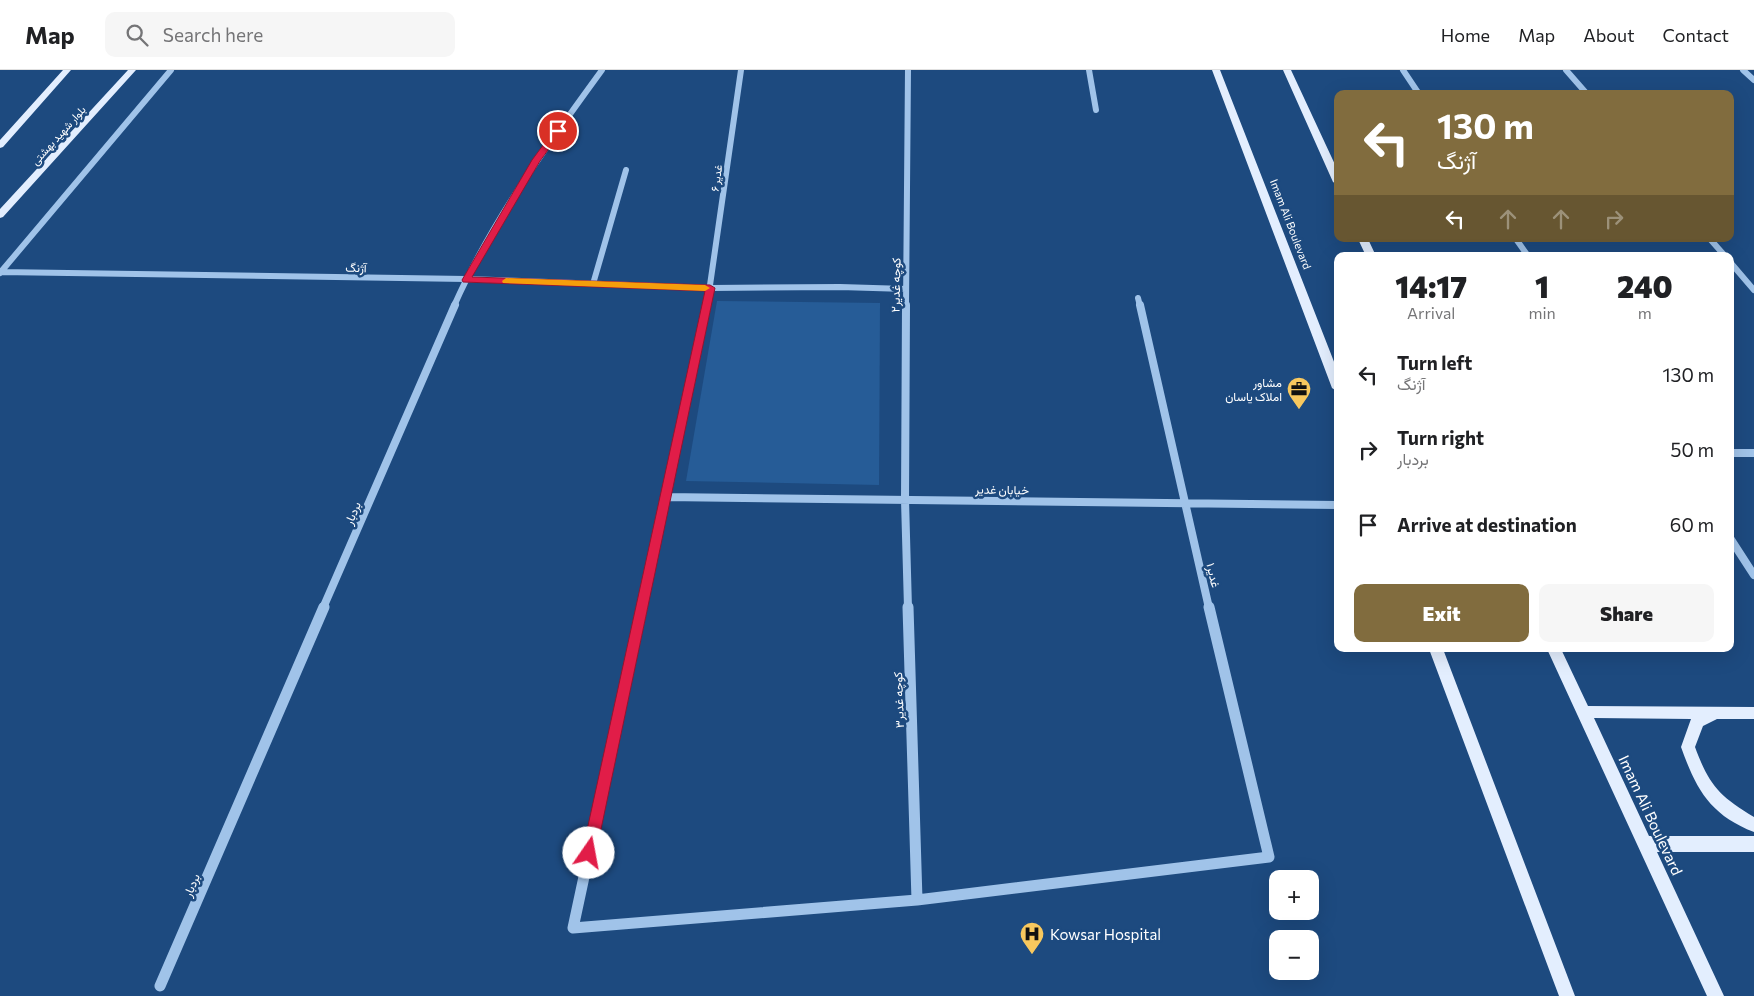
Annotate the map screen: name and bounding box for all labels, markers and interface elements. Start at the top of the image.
search box [105,12,455,57]
text: Map [25,20,75,49]
icon: search [123,21,151,49]
text: Search here [163,23,263,46]
text: Home [1441,24,1490,46]
text: Map [1518,24,1555,46]
text: About [1583,24,1635,46]
text: Contact [1663,24,1729,46]
street label: بلوار شهید بهشتی [28,103,89,168]
text: 130 m [1437,103,1534,146]
pin [537,110,579,152]
icon: left [1354,110,1419,175]
icon: arrive [544,117,572,145]
text: آژنگ [1437,147,1476,174]
street label: غدیر ۶ [708,163,725,192]
street label: Imam Ali Boulevard [1268,177,1314,271]
icon: left [1441,205,1469,233]
icon: ahead [1494,205,1522,233]
icon: ahead [1547,205,1575,233]
icon: right [1600,205,1628,233]
street label: کوچه غدیر۲ [888,257,904,313]
street label: آژنگ [345,260,368,276]
text: 14:17 [1395,267,1467,304]
text: 1 [1535,267,1549,304]
text: 240 [1617,267,1673,304]
text: Arrival [1407,303,1455,322]
text: min [1528,303,1556,322]
text: m [1638,303,1652,322]
text: Turn left [1397,351,1472,374]
icon: left [1354,361,1382,389]
text: 130 m [1662,363,1714,386]
text: آژنگ [1397,374,1425,393]
place label: مشاور املاک یاسان [1225,375,1282,404]
office icon: مشاور املاک یاسان [1286,376,1312,410]
text: Turn right [1397,426,1484,449]
icon: right [1354,436,1382,464]
text: 50 m [1670,438,1714,461]
text: بردبار [1397,449,1429,468]
street label: خیابان غدیر [974,482,1029,498]
street label: بردبار [341,499,365,528]
icon: arrive [1354,511,1382,539]
text: Arrive at destination [1397,513,1577,536]
text: 60 m [1670,513,1714,536]
street label: غدیر۱ [1202,561,1224,589]
button: Exit [1354,584,1529,642]
button: Share [1539,584,1714,642]
street label: کوچه غدیر۳ [890,671,908,729]
street label: Imam Ali Boulevard [1615,752,1687,878]
position arrow [562,826,614,878]
map controls [1269,870,1319,980]
button: + [1269,870,1319,920]
street label: بردبار [180,871,204,900]
hospital icon: Kowsar Hospital [1019,921,1045,955]
place label: Kowsar Hospital [1050,925,1161,943]
button: − [1269,930,1319,980]

